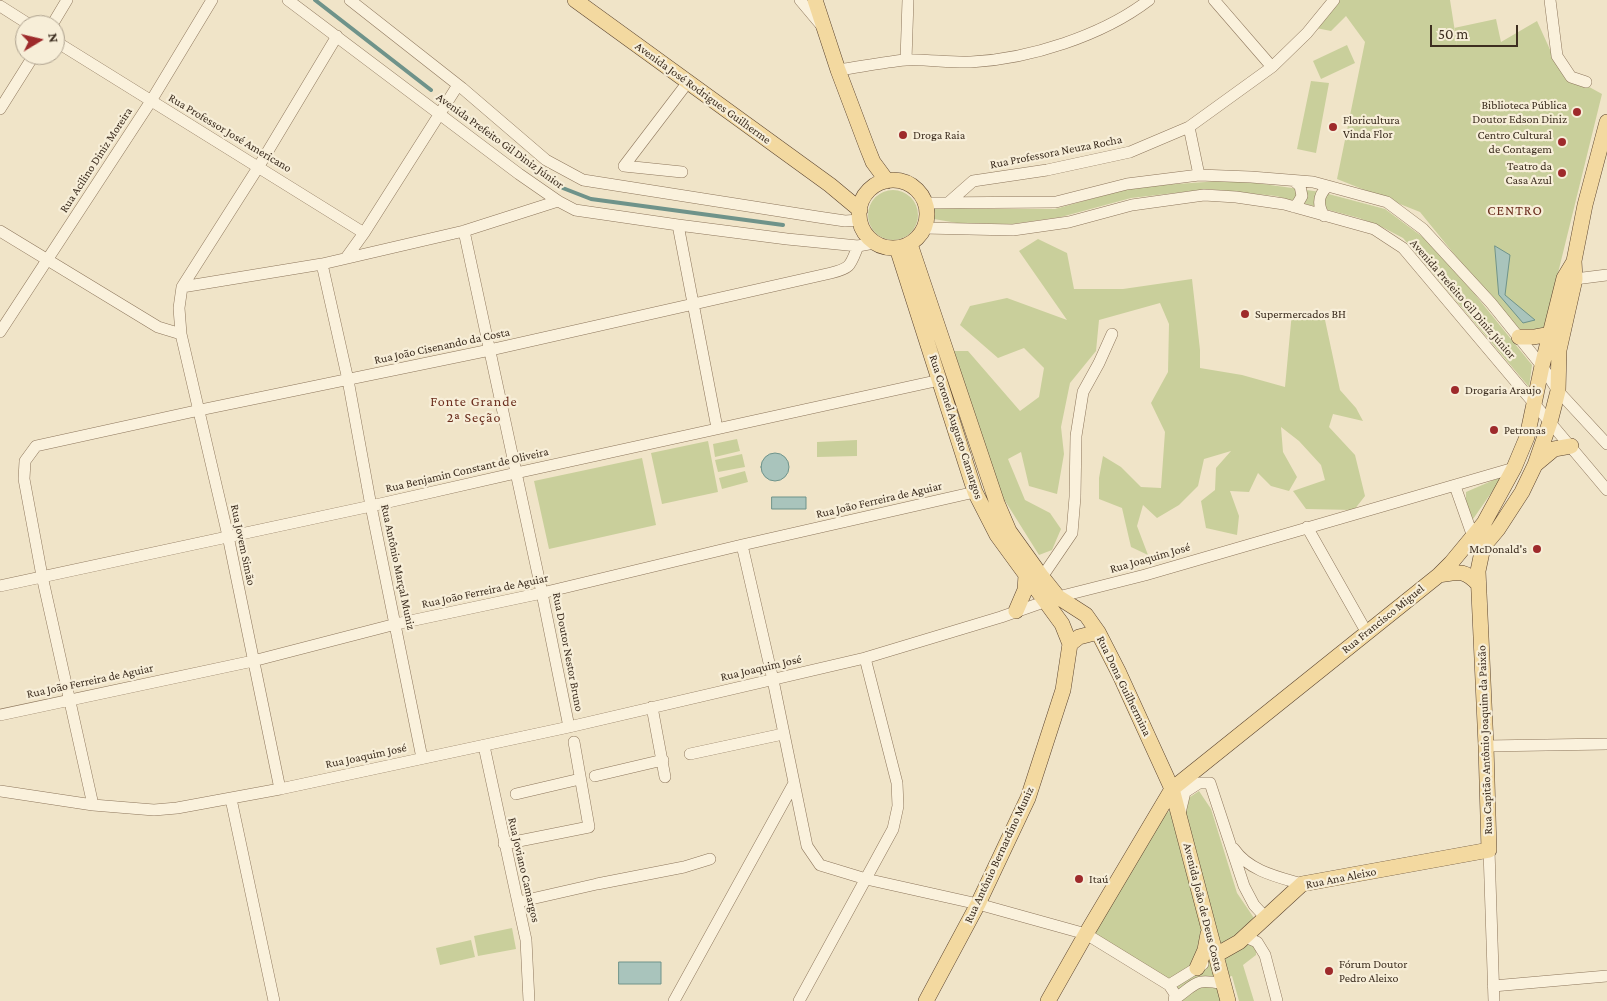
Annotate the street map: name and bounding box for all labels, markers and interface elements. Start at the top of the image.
north arrow [15,15,65,65]
scale bar [1432,15,1520,47]
text: 50 m [1438,26,1468,42]
text: N [45,32,62,44]
street label: Avenida José Rodrigues Guilherme [632,39,774,147]
street label: Rua Professor José Americano [166,90,294,176]
street label: Avenida Prefeito Gil Diniz Júnior [433,90,567,192]
place label: Biblioteca Pública Doutor Edson Diniz [1472,98,1567,126]
street label: Rua Acilino Diniz Moreira [57,105,135,215]
marker: Biblioteca Pública Doutor Edson Diniz [1571,106,1583,118]
place label: Floricultura Vinda Flor [1343,113,1400,141]
marker: Floricultura Vinda Flor [1327,121,1339,133]
place label: Droga Raia [913,128,965,142]
place label: Centro Cultural de Contagem [1477,128,1552,156]
marker: Droga Raia [897,129,909,141]
street label: Rua Professora Neuza Rocha [989,132,1123,172]
marker: Centro Cultural de Contagem [1556,136,1568,148]
place label: Teatro da Casa Azul [1505,159,1552,187]
marker: Teatro da Casa Azul [1556,167,1568,179]
district label: CENTRO [1486,203,1544,219]
street label: Avenida Prefeito Gil Diniz Júnior [1407,236,1519,362]
place label: Supermercados BH [1255,307,1346,321]
marker: Supermercados BH [1239,308,1251,320]
street label: Rua João Cisenando da Costa [373,325,511,367]
street label: Rua Coronel Augusto Camargos [926,353,986,501]
place label: Drogaria Araujo [1465,383,1541,397]
marker: Drogaria Araujo [1449,384,1461,396]
district label: Fonte Grande 2ª Seção [429,394,519,427]
place label: Petronas [1504,423,1546,437]
marker: Petronas [1488,424,1500,436]
street label: Rua Benjamin Constant de Oliveira [384,444,550,496]
street label: Rua João Ferreira de Aguiar [814,478,944,522]
street label: Rua Jovem Simão [227,503,259,587]
street label: Rua Antônio Marçal Muniz [378,503,418,631]
street label: Rua Joaquim José [1108,540,1192,576]
place label: McDonald's [1469,542,1527,556]
marker: McDonald's [1531,543,1543,555]
street label: Rua João Ferreira de Aguiar [420,571,550,611]
street label: Rua Francisco Miguel [1339,581,1427,657]
street label: Rua Doutor Nestor Bruno [549,591,587,713]
street label: Rua Dona Guilhermina [1093,633,1155,739]
street label: Rua Capitão Antônio Joaquim da Paixão [1474,645,1496,835]
street label: Rua Joaquim José [719,652,803,684]
street label: Rua João Ferreira de Aguiar [25,661,155,701]
street label: Rua Joaquim José [324,740,408,772]
street label: Rua Antônio Bernardino Muniz [961,785,1037,925]
street label: Rua Joviano Camargos [505,816,543,924]
street label: Avenida João de Deus Costa [1180,841,1226,973]
street label: Rua Ana Aleixo [1305,864,1377,892]
place label: Itaú [1089,872,1108,886]
marker: Itaú [1073,873,1085,885]
place label: Fórum Doutor Pedro Aleixo [1339,957,1408,985]
marker: Fórum Doutor Pedro Aleixo [1323,965,1335,977]

